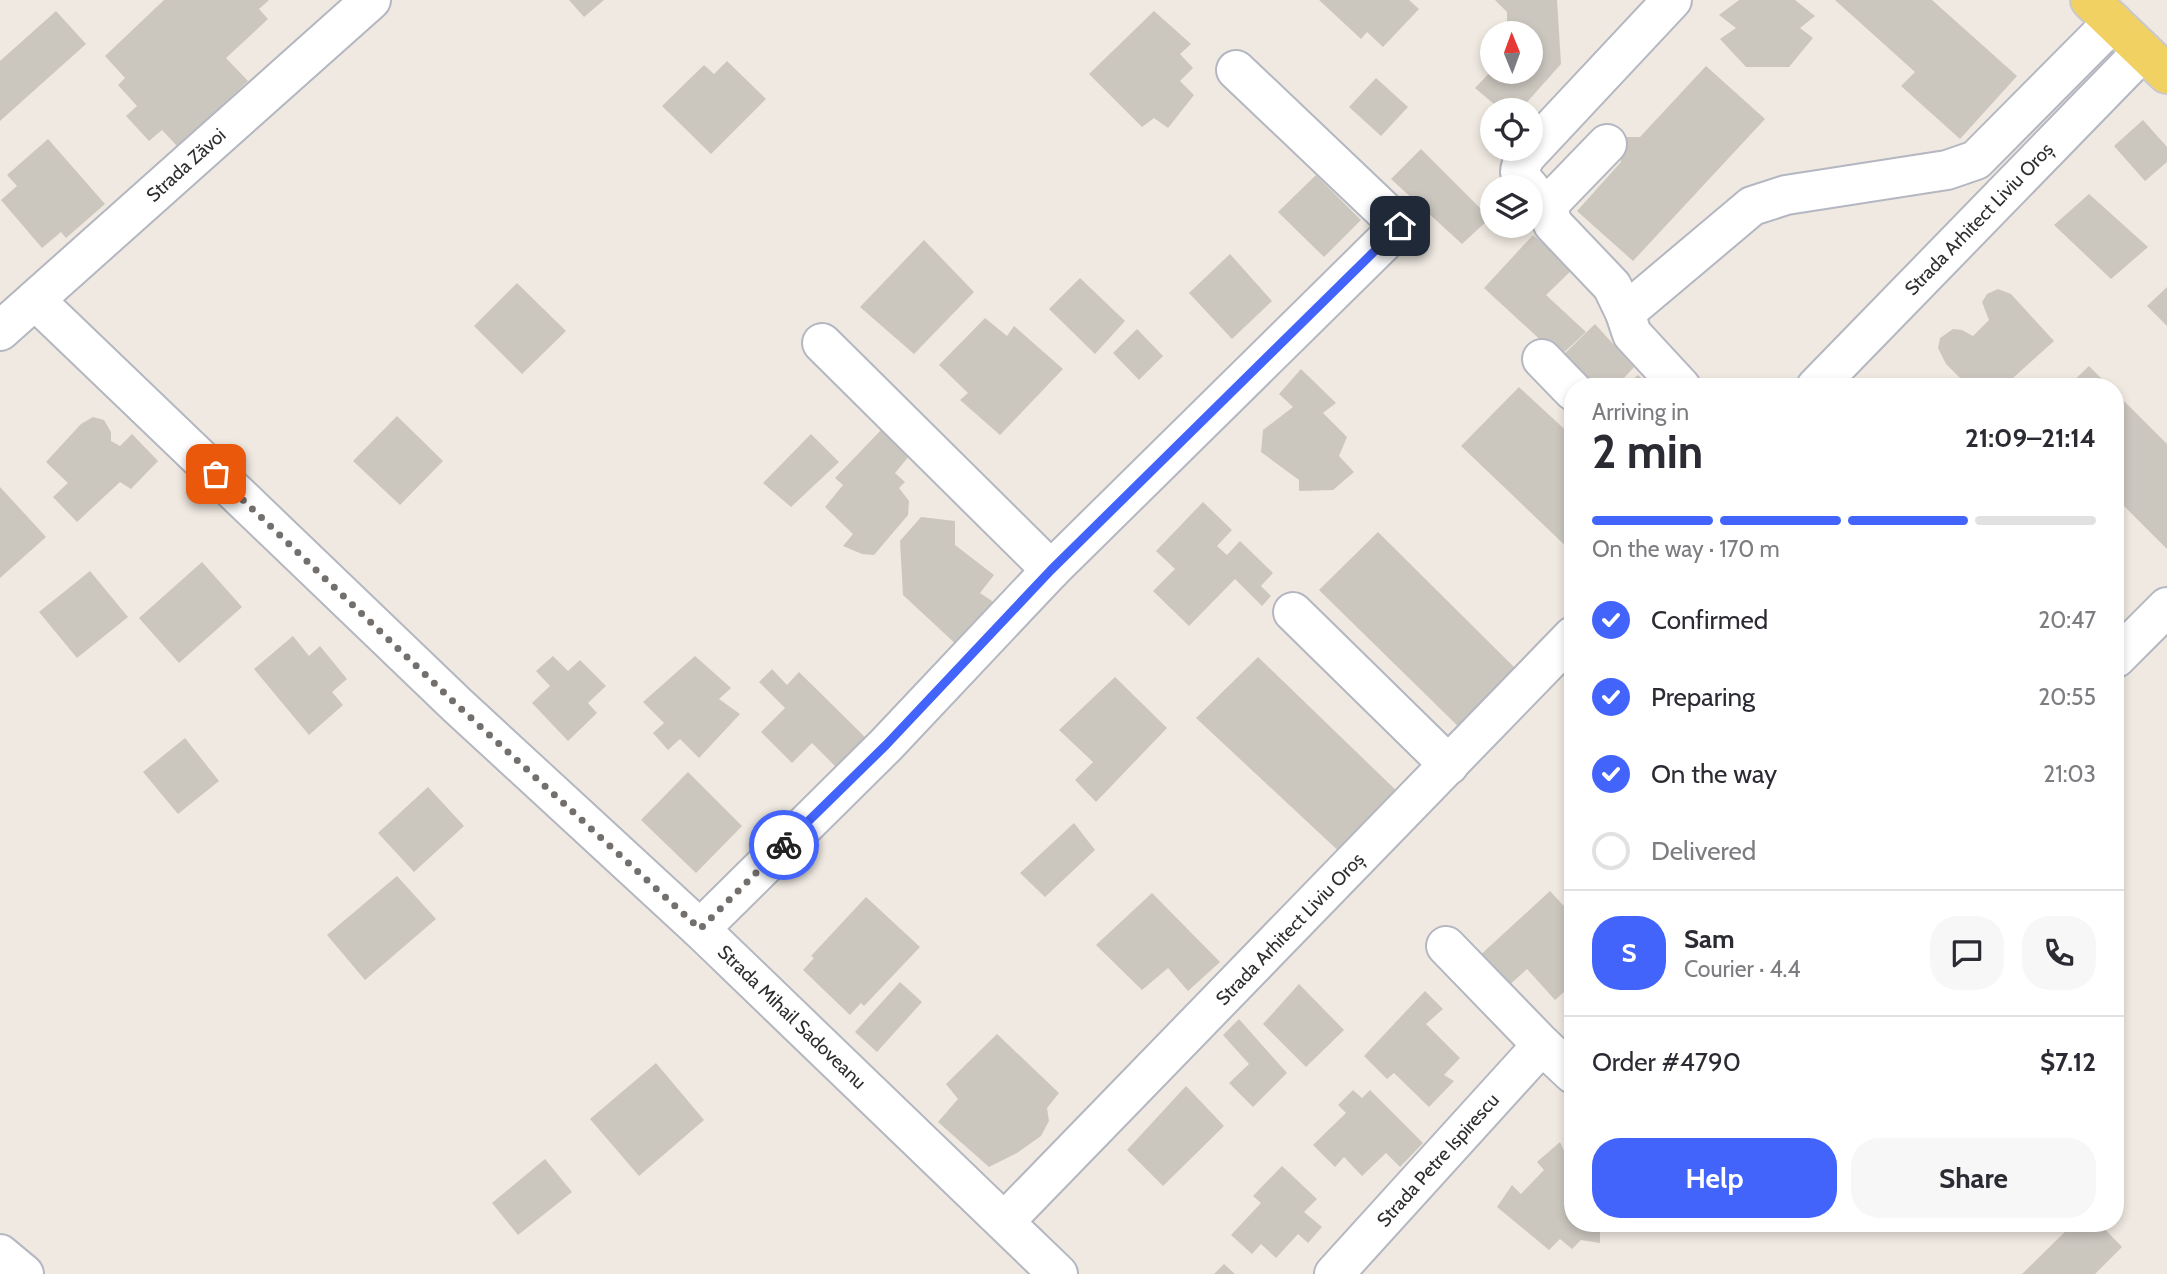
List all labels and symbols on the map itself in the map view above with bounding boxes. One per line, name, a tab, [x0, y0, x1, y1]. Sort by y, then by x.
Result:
north arrow	[1480, 21, 1544, 84]
street label: Strada Zăvoi	[142, 123, 230, 207]
street label: Strada Arhitect Liviu Oroș	[1900, 138, 2059, 301]
pin	[1370, 196, 1430, 256]
pin	[186, 444, 246, 504]
courier	[749, 810, 819, 880]
street label: Strada Arhitect Liviu Oroș	[1211, 848, 1370, 1011]
street label: Strada Mihail Sadoveanu	[713, 940, 871, 1094]
street label: Strada Petre Ispirescu	[1372, 1088, 1504, 1232]

